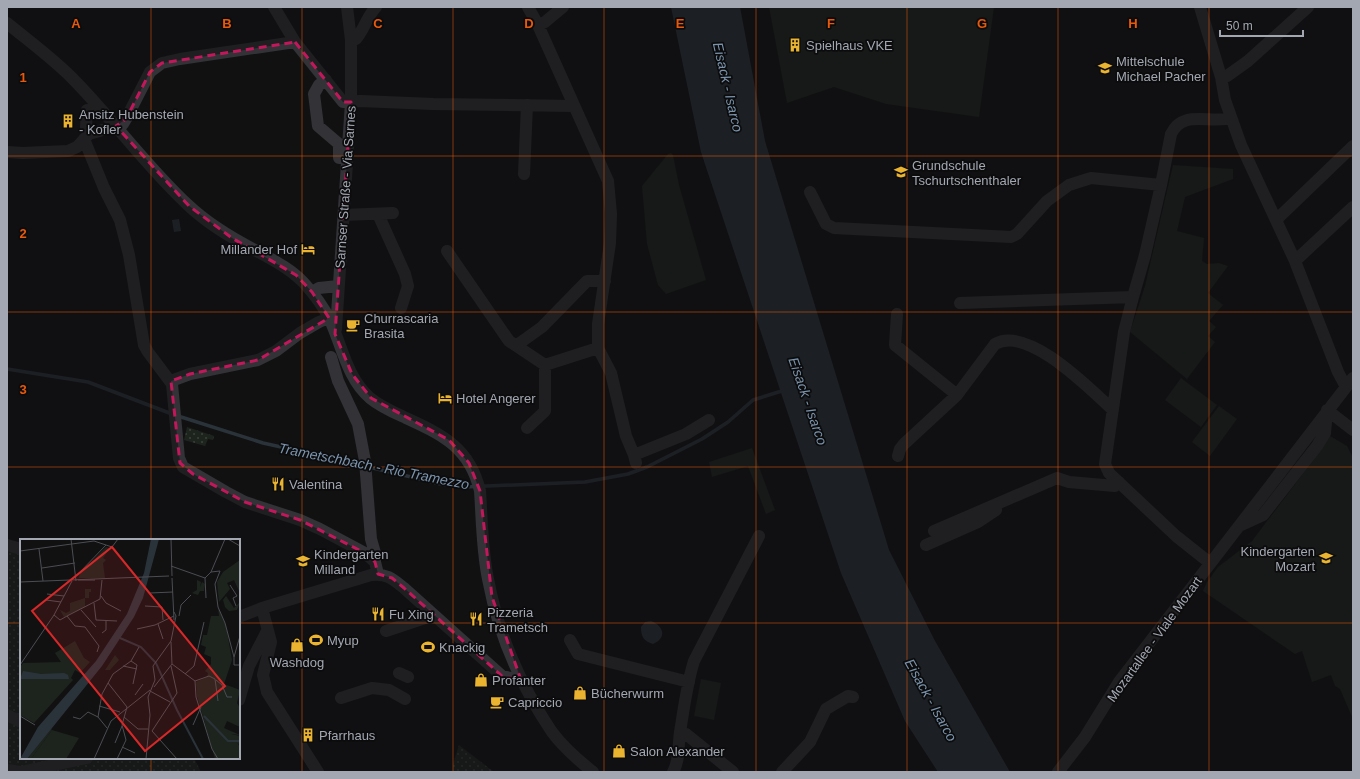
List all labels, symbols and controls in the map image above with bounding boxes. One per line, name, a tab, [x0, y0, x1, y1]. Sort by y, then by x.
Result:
scale bar	[1220, 12, 1303, 38]
text: A	[71, 16, 81, 31]
text: B	[222, 16, 232, 31]
text: C	[373, 16, 383, 31]
text: D	[524, 16, 534, 31]
text: E	[676, 16, 685, 31]
text: F	[827, 16, 835, 31]
text: G	[977, 16, 987, 31]
text: H	[1128, 16, 1138, 31]
text: 50 m	[1226, 19, 1253, 33]
building icon: Spielhaus VKE	[787, 37, 803, 53]
place label: Spielhaus VKE	[806, 38, 893, 53]
water label: Eisack - Isarco	[710, 40, 746, 134]
place label: Mittelschule Michael Pacher	[1116, 54, 1206, 84]
school or university icon: Mittelschule Michael Pacher	[1097, 60, 1113, 76]
text: 1	[19, 70, 27, 85]
street label: Sarnser Straße - Via Sarnes	[332, 105, 359, 269]
place label: Ansitz Hubenstein - Kofler	[79, 107, 184, 137]
building icon: Ansitz Hubenstein - Kofler	[60, 113, 76, 129]
place label: Grundschule Tschurtschenthaler	[912, 158, 1022, 188]
school or university icon: Grundschule Tschurtschenthaler	[893, 164, 909, 180]
text: 2	[19, 226, 27, 241]
hotel icon: Millander Hof	[300, 241, 316, 257]
place label: Millander Hof	[220, 242, 297, 257]
place label: Churrascaria Brasita	[364, 311, 439, 341]
cafe icon: Churrascaria Brasita	[345, 317, 361, 333]
water label: Eisack - Isarco	[785, 355, 831, 447]
text: 3	[19, 382, 27, 397]
hotel icon: Hotel Angerer	[437, 390, 453, 406]
place label: Hotel Angerer	[456, 391, 536, 406]
water label: Trametschbach - Rio Tramezzo	[277, 440, 471, 492]
restaurant icon: Valentina	[270, 476, 286, 492]
place label: Valentina	[289, 477, 343, 492]
inset map	[20, 539, 240, 759]
place label: Kindergarten Mozart	[1241, 544, 1315, 574]
place label: Kindergarten Milland	[314, 547, 388, 577]
school or university icon: Kindergarten Mozart	[1318, 550, 1334, 566]
school or university icon: Kindergarten Milland	[295, 553, 311, 569]
street label: Mozartallee - Viale Mozart	[1104, 574, 1205, 705]
place label: Pizzeria Trametsch	[487, 605, 548, 635]
restaurant icon: Fu Xing	[370, 606, 386, 622]
place label: Fu Xing	[389, 607, 434, 622]
restaurant icon: Pizzeria Trametsch	[468, 611, 484, 627]
sports icon: Myup	[308, 632, 324, 648]
place label: Myup	[327, 633, 359, 648]
shop icon: Washdog	[289, 637, 305, 653]
sports icon: Knackig	[420, 639, 436, 655]
place label: Knackig	[439, 640, 485, 655]
place label: Washdog	[270, 655, 324, 670]
water label: Eisack - Isarco	[902, 656, 960, 744]
shop icon: Profanter	[473, 672, 489, 688]
place label: Profanter	[492, 673, 546, 688]
shop icon: Bücherwurm	[572, 685, 588, 701]
place label: Bücherwurm	[591, 686, 664, 701]
cafe icon: Capriccio	[489, 694, 505, 710]
place label: Capriccio	[508, 695, 562, 710]
building icon: Pfarrhaus	[300, 727, 316, 743]
place label: Pfarrhaus	[319, 728, 376, 743]
shop icon: Salon Alexander	[611, 743, 627, 759]
place label: Salon Alexander	[630, 744, 725, 759]

